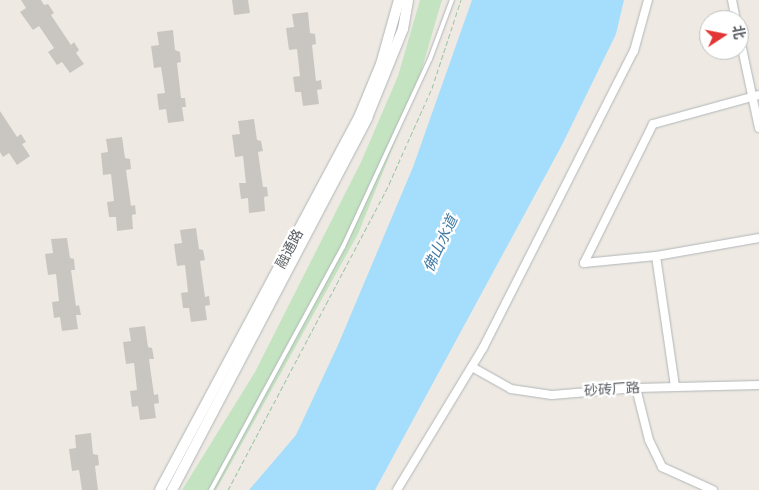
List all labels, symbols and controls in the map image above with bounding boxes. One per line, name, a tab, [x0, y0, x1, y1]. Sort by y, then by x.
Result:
north arrow	[699, 10, 749, 60]
text: 北	[728, 24, 749, 41]
water label: 佛山水道	[420, 213, 462, 275]
street label: 融通路	[273, 227, 307, 271]
street label: 砂砖厂路	[583, 380, 641, 400]

